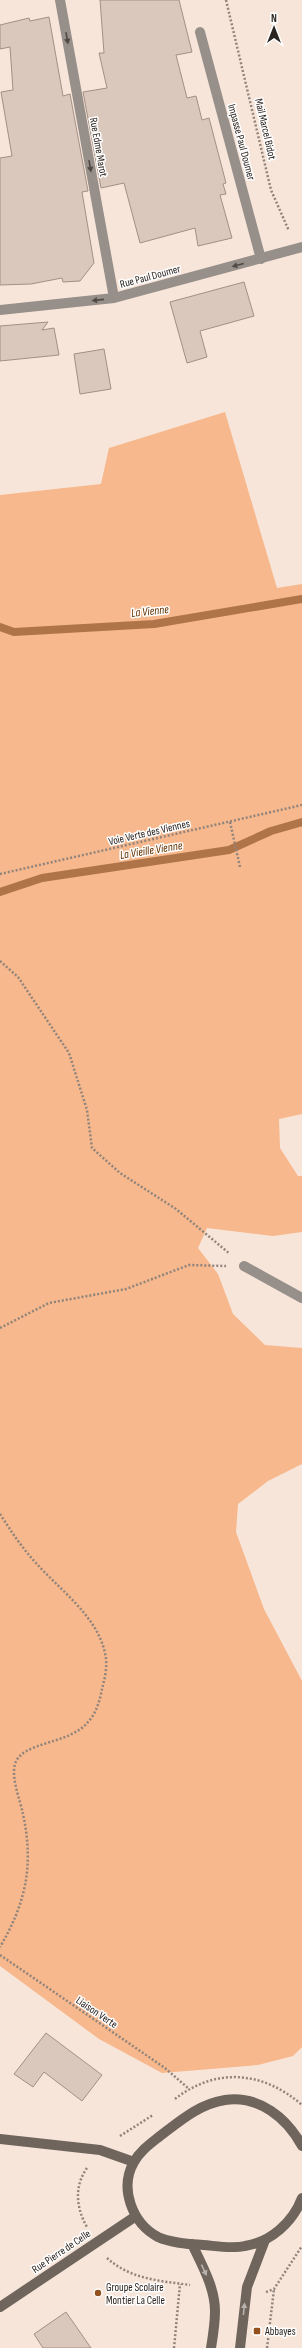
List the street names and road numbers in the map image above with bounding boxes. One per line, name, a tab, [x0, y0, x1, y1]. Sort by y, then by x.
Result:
street label: Mail Marcel Bidot	[252, 97, 279, 162]
street label: Impasse Paul Doumer	[225, 103, 258, 182]
street label: Rue Edme Marot	[87, 117, 110, 178]
street label: Rue Paul Doumer	[118, 262, 182, 291]
street label: Voie Verte des Viennes	[107, 817, 191, 848]
street label: Liaison Verte	[73, 1994, 120, 2031]
street label: Rue Pierre de Celle	[29, 2227, 93, 2276]

